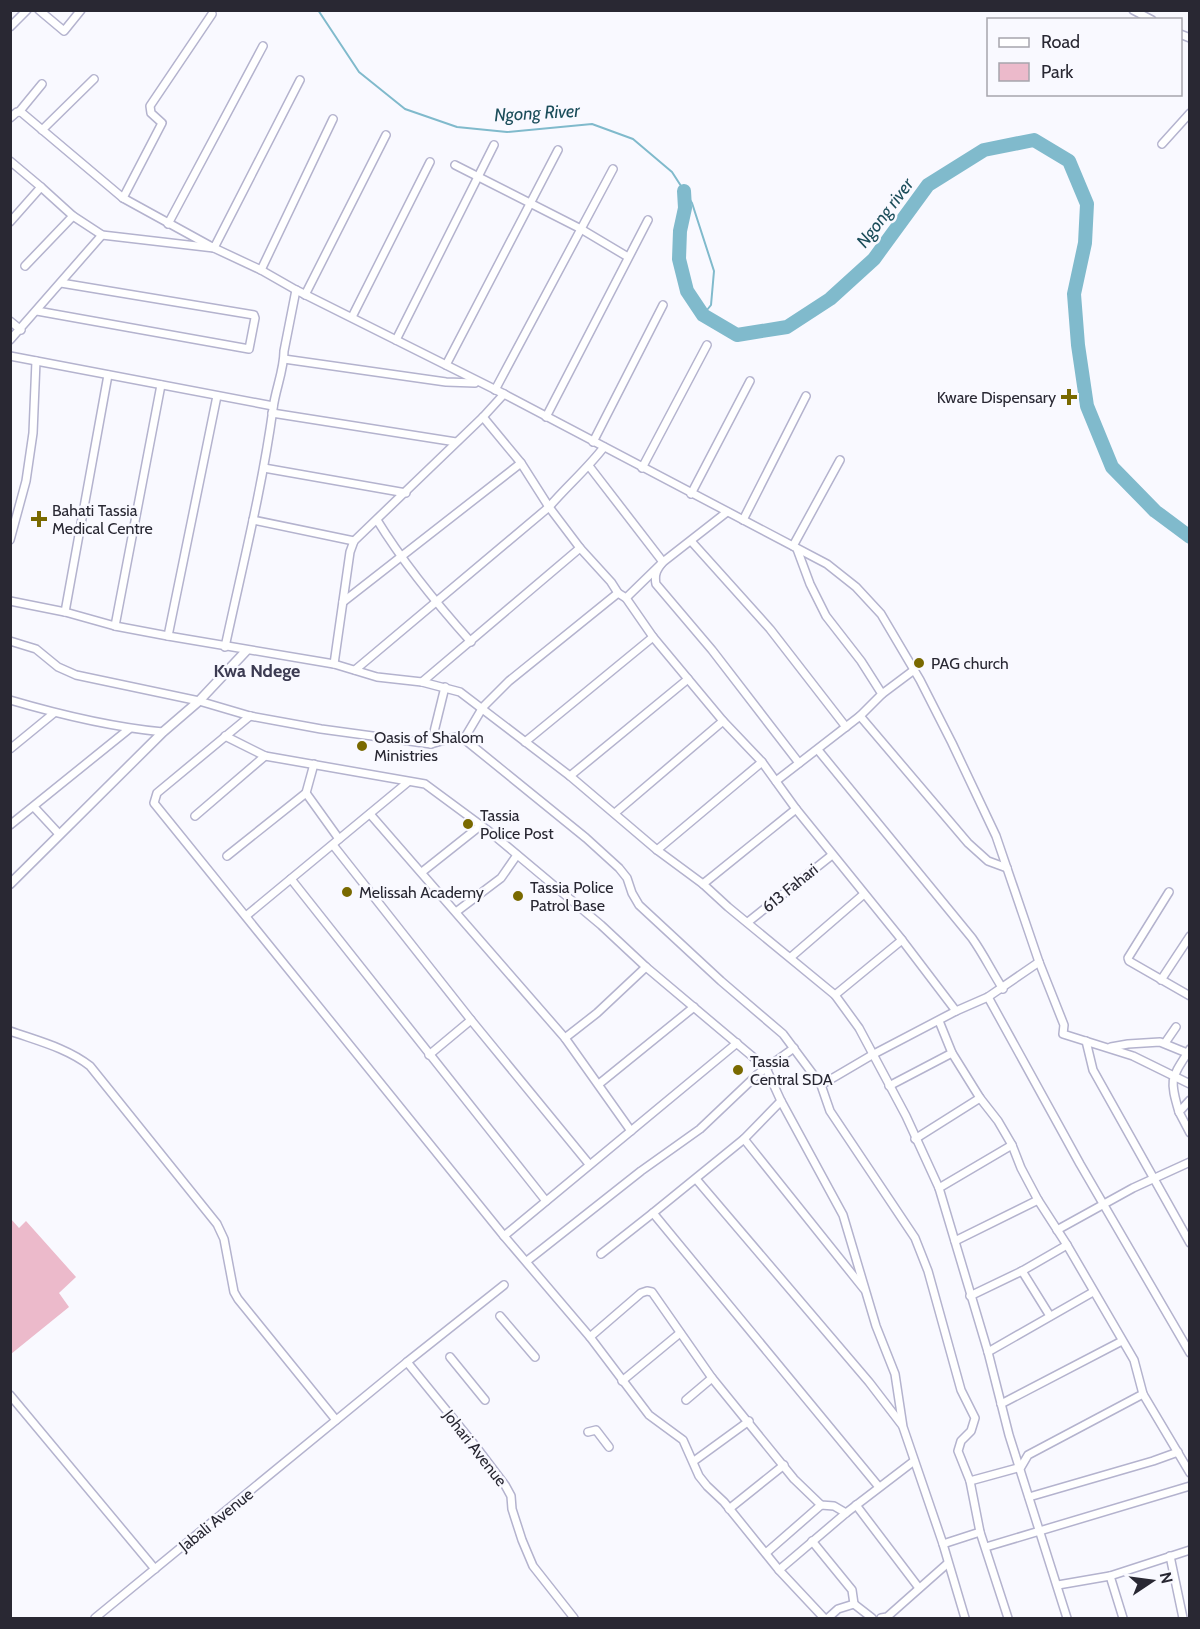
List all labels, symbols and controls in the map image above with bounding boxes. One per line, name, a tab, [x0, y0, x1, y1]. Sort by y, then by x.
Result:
legend	[987, 18, 1182, 96]
text: Road	[1041, 31, 1080, 53]
text: Park	[1041, 61, 1074, 83]
water label: Ngong River	[494, 100, 582, 126]
water label: Ngong river	[852, 173, 919, 252]
place label: Kware Dispensary	[937, 388, 1056, 407]
marker: Kware Dispensary	[1060, 388, 1078, 406]
place label: Bahati Tassia Medical Centre	[52, 501, 153, 538]
marker: Bahati Tassia Medical Centre	[30, 510, 48, 528]
place label: PAG church	[931, 654, 1009, 673]
marker: PAG church	[912, 656, 926, 670]
district label: Kwa Ndege	[214, 660, 300, 682]
place label: Oasis of Shalom Ministries	[374, 728, 484, 765]
marker: Oasis of Shalom Ministries	[355, 739, 369, 753]
place label: Tassia Police Post	[480, 806, 554, 843]
marker: Tassia Police Post	[461, 817, 475, 831]
street label: 613 Fahari	[758, 860, 822, 916]
place label: Tassia Police Patrol Base	[530, 878, 613, 915]
place label: Melissah Academy	[359, 883, 484, 902]
marker: Melissah Academy	[340, 885, 354, 899]
marker: Tassia Police Patrol Base	[511, 889, 525, 903]
place label: Tassia Central SDA	[750, 1052, 833, 1089]
marker: Tassia Central SDA	[731, 1063, 745, 1077]
street label: Johari Avenue	[439, 1405, 511, 1490]
street label: Jabali Avenue	[174, 1484, 257, 1556]
north arrow	[1122, 1551, 1182, 1611]
text: N	[1156, 1570, 1177, 1585]

